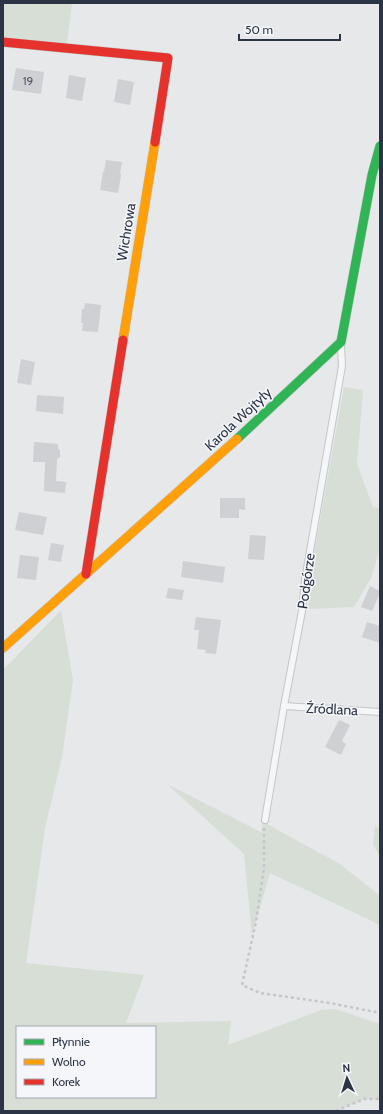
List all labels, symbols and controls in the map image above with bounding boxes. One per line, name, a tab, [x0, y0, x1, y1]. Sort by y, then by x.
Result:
scale bar	[239, 16, 340, 42]
text: 50 m	[245, 22, 273, 37]
house number: 19	[23, 73, 34, 88]
street label: Wichrowa	[113, 201, 140, 262]
street label: Karola Wojtyły	[201, 383, 275, 455]
street label: Podgórze	[293, 552, 319, 610]
street label: Źródlana	[306, 699, 359, 719]
legend	[16, 1026, 156, 1098]
text: Płynnie	[52, 1034, 90, 1049]
text: Wolno	[52, 1054, 86, 1069]
north arrow	[327, 1058, 367, 1098]
text: N	[342, 1061, 351, 1075]
text: Korek	[52, 1074, 81, 1089]

